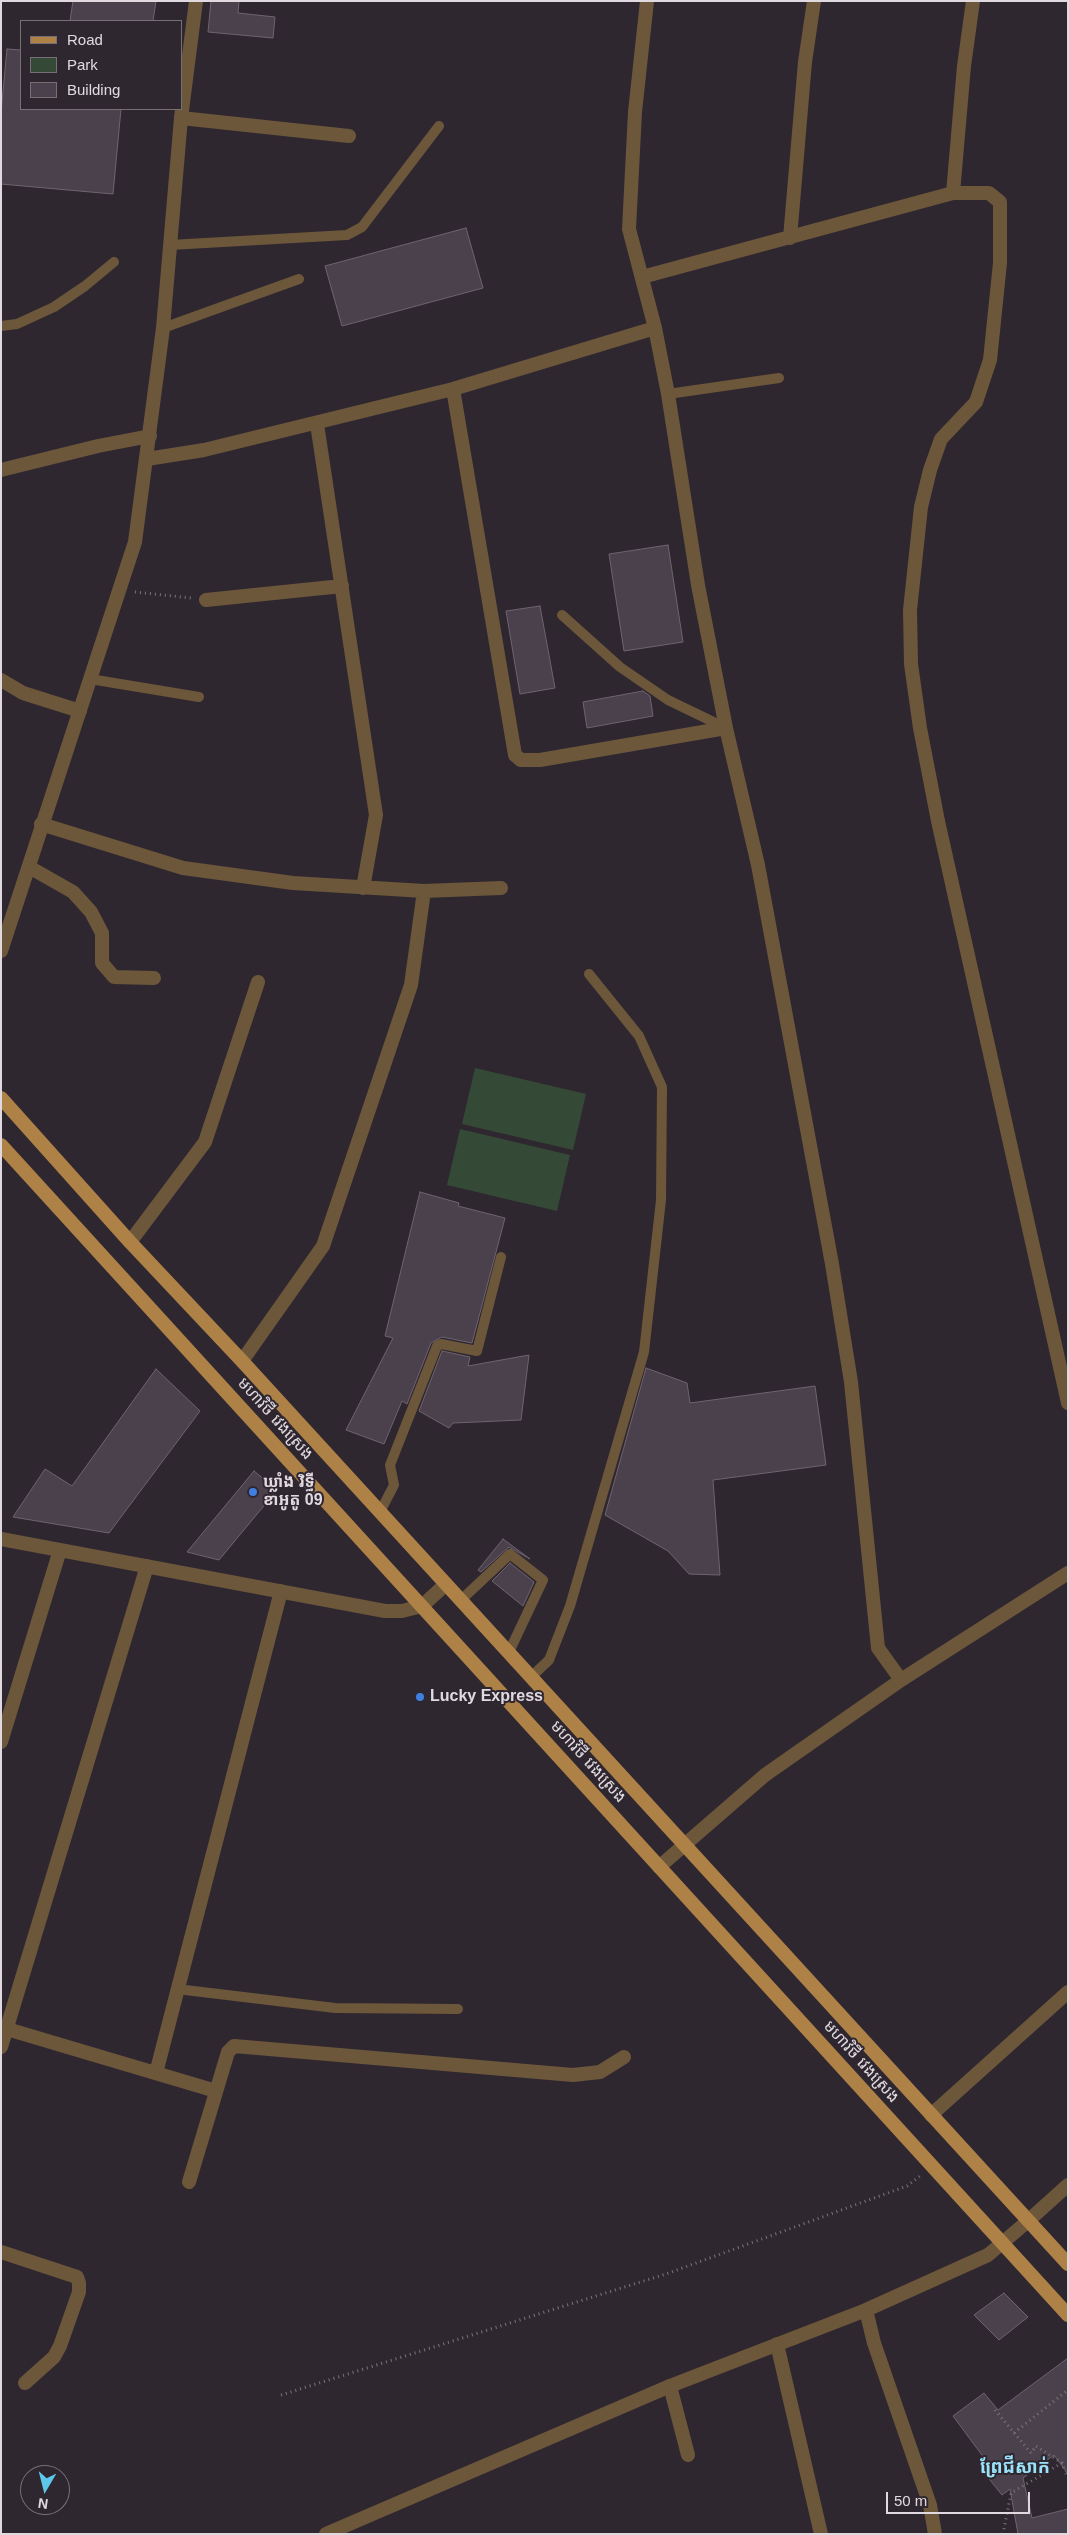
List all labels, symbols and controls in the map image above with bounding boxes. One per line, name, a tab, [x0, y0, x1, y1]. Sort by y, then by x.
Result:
legend	[20, 20, 182, 110]
text: Road	[67, 31, 103, 48]
text: Park	[67, 56, 98, 73]
text: Building	[67, 81, 120, 98]
street label: មហាវិថី វេងស្រេង	[233, 1374, 317, 1464]
place label: ឃ្លាំង រិទ្ធី ខាអូតូ 09	[263, 1473, 323, 1511]
marker: ឃ្លាំង រិទ្ធី ខាអូតូ 09	[247, 1486, 259, 1498]
place label: Lucky Express	[430, 1687, 543, 1707]
marker: Lucky Express	[414, 1691, 426, 1703]
street label: មហាវិថី វេងស្រេង	[546, 1717, 630, 1807]
street label: មហាវិថី វេងស្រេង	[819, 2017, 903, 2107]
district label: ព្រែជីសាក់	[980, 2457, 1050, 2479]
north arrow	[20, 2465, 70, 2515]
scale bar	[889, 2482, 1033, 2514]
text: 50 m	[894, 2492, 927, 2509]
text: N	[37, 2495, 49, 2512]

